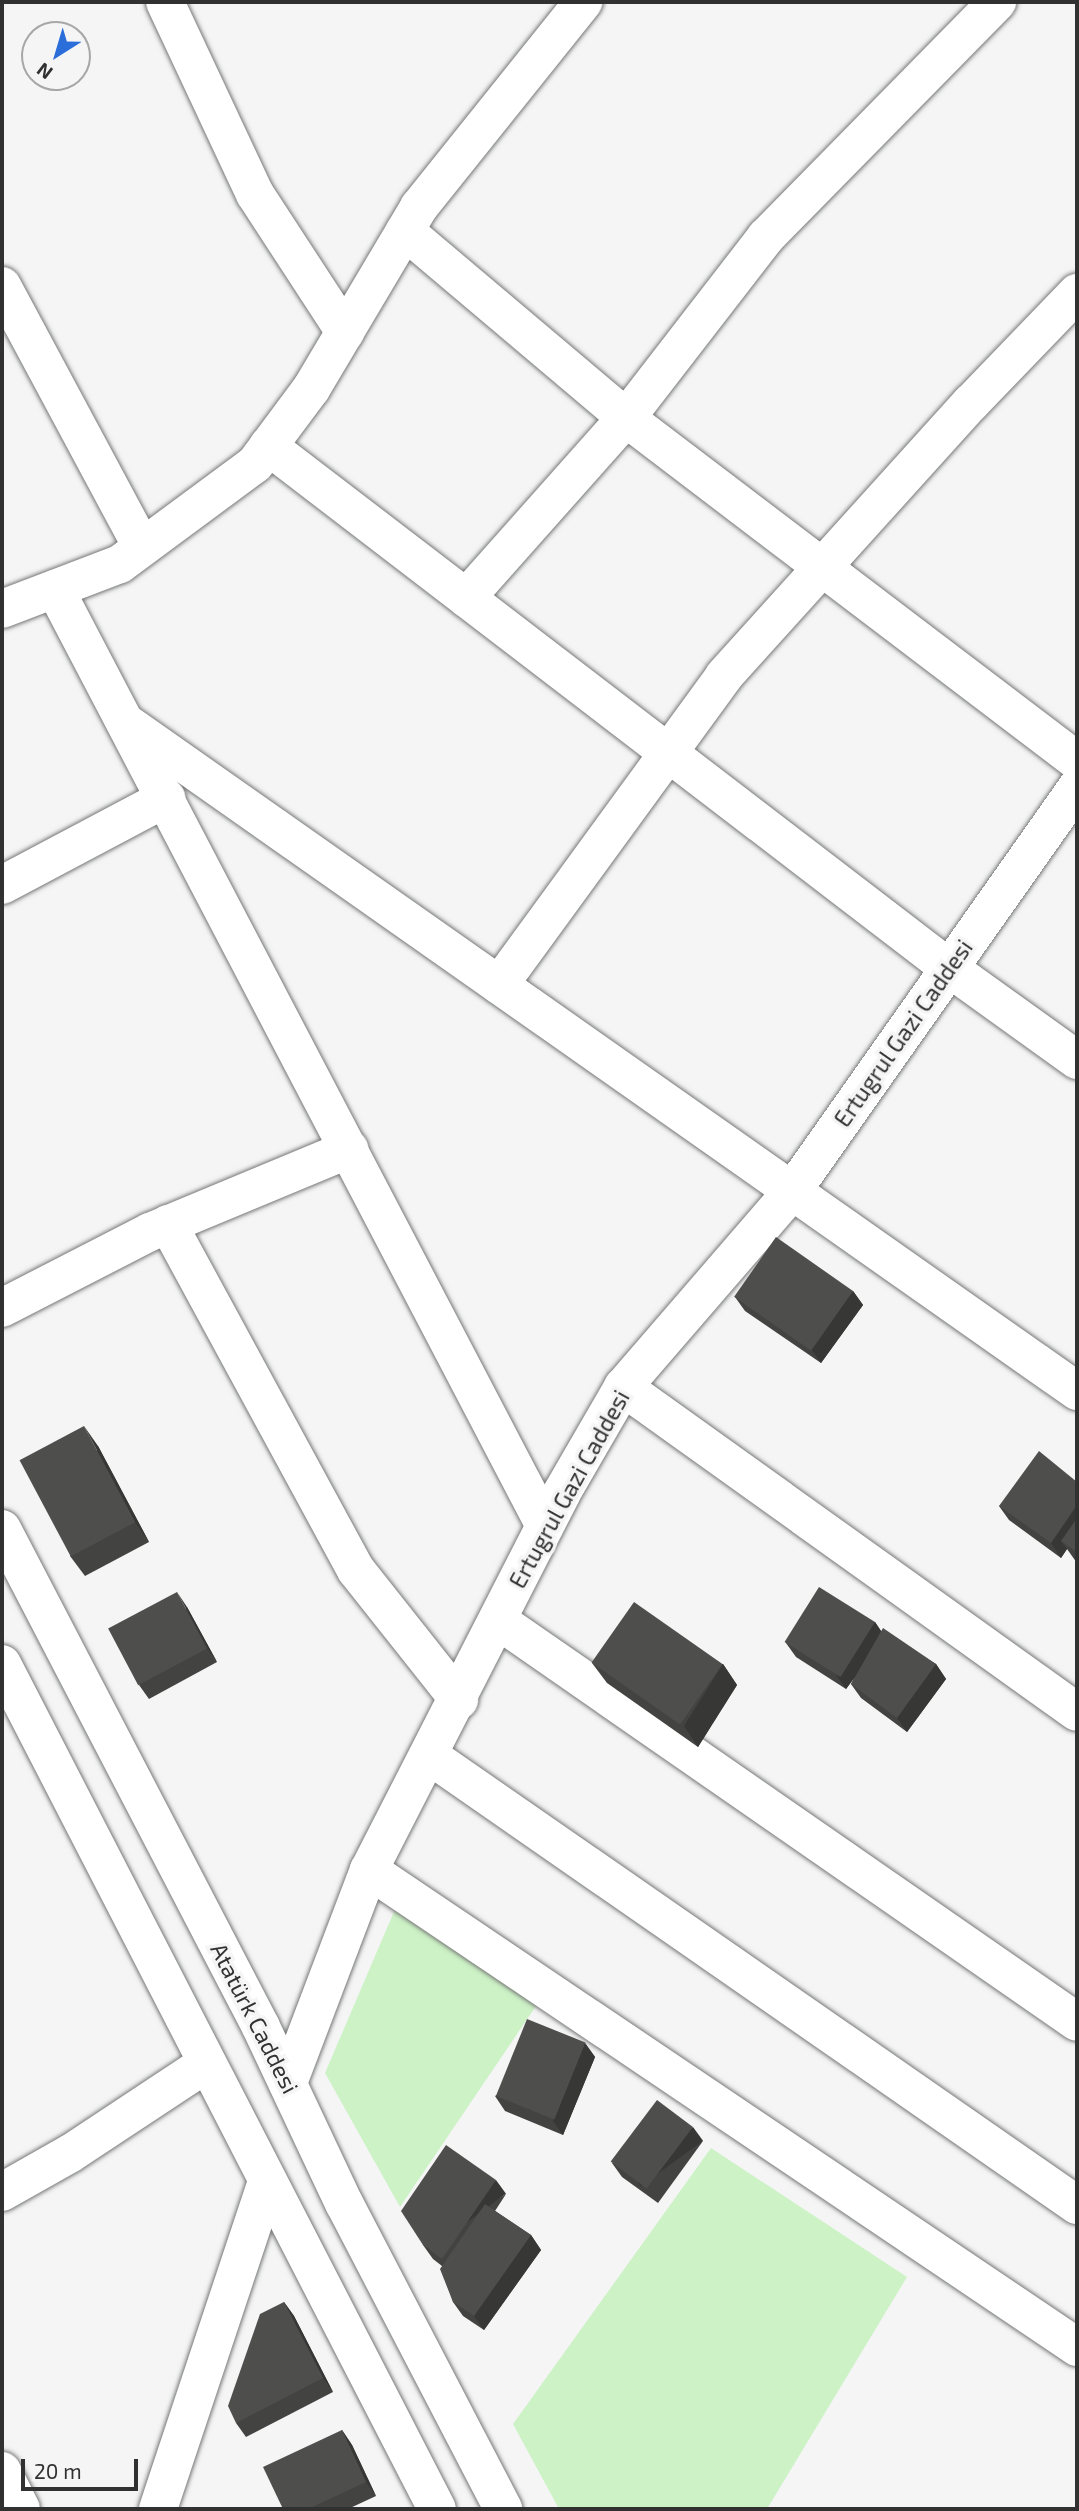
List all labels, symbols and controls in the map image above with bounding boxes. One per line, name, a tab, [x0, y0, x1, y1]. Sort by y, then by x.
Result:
north arrow	[21, 21, 91, 91]
text: N	[32, 58, 57, 85]
street label: Ertugrul Gazi Caddesi	[828, 934, 978, 1132]
street label: Ertugrul Gazi Caddesi	[503, 1385, 635, 1593]
street label: Atatürk Caddesi	[205, 1938, 305, 2098]
scale bar	[24, 2444, 142, 2488]
text: 20 m	[34, 2458, 82, 2483]

